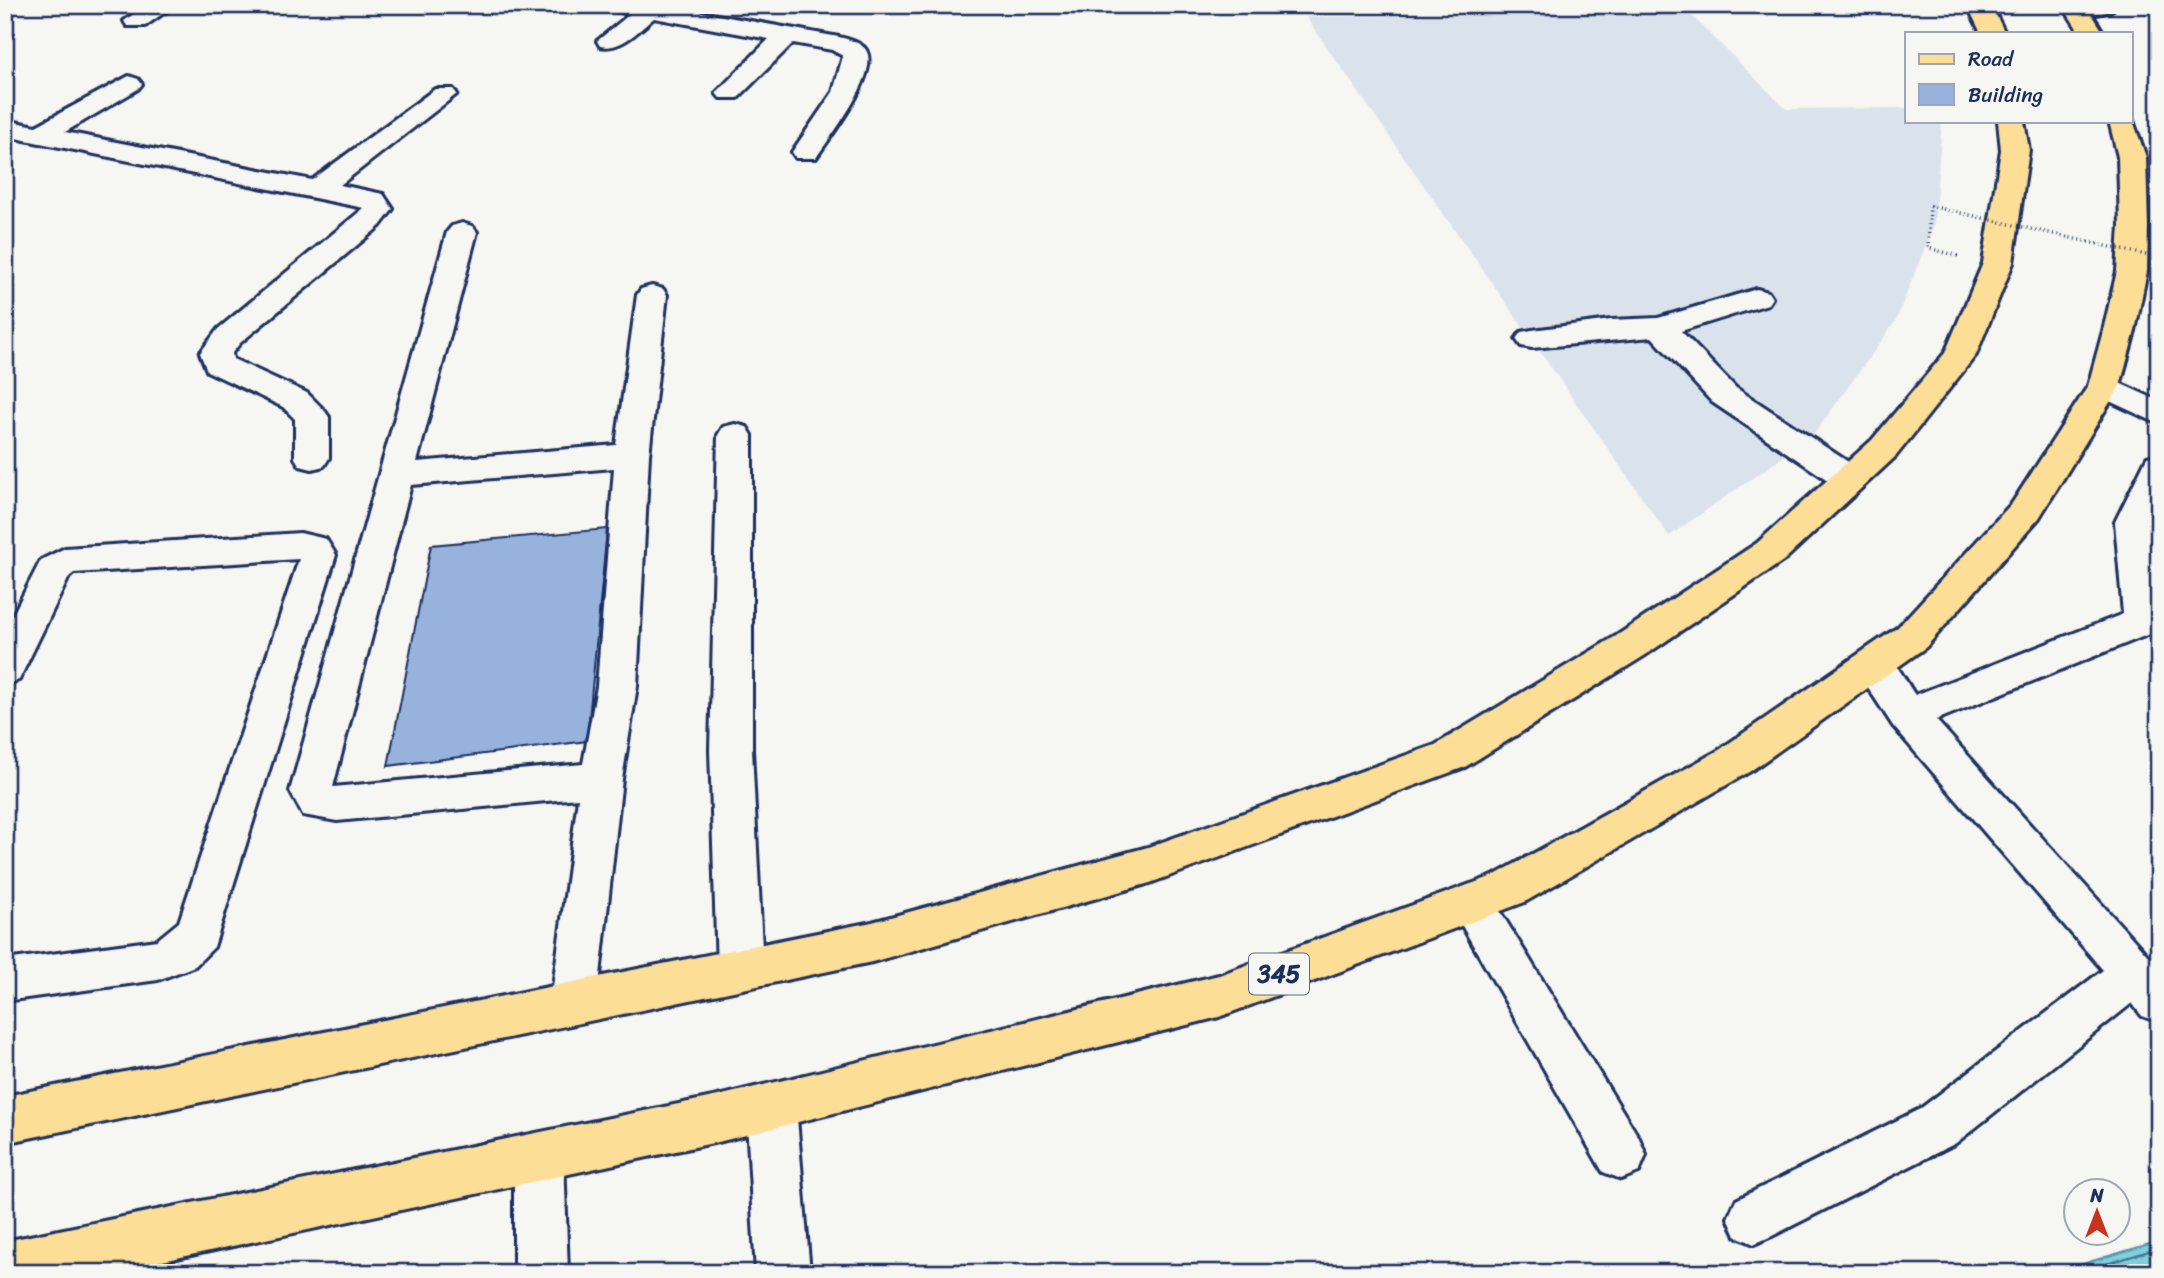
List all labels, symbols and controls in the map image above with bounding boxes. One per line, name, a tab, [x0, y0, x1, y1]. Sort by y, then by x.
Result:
legend	[1905, 32, 2132, 122]
text: Road	[1968, 40, 2015, 78]
text: Building	[1968, 76, 2044, 114]
road number: 345	[1249, 954, 1309, 994]
north arrow	[2062, 1176, 2132, 1246]
text: N	[2089, 1179, 2104, 1212]

